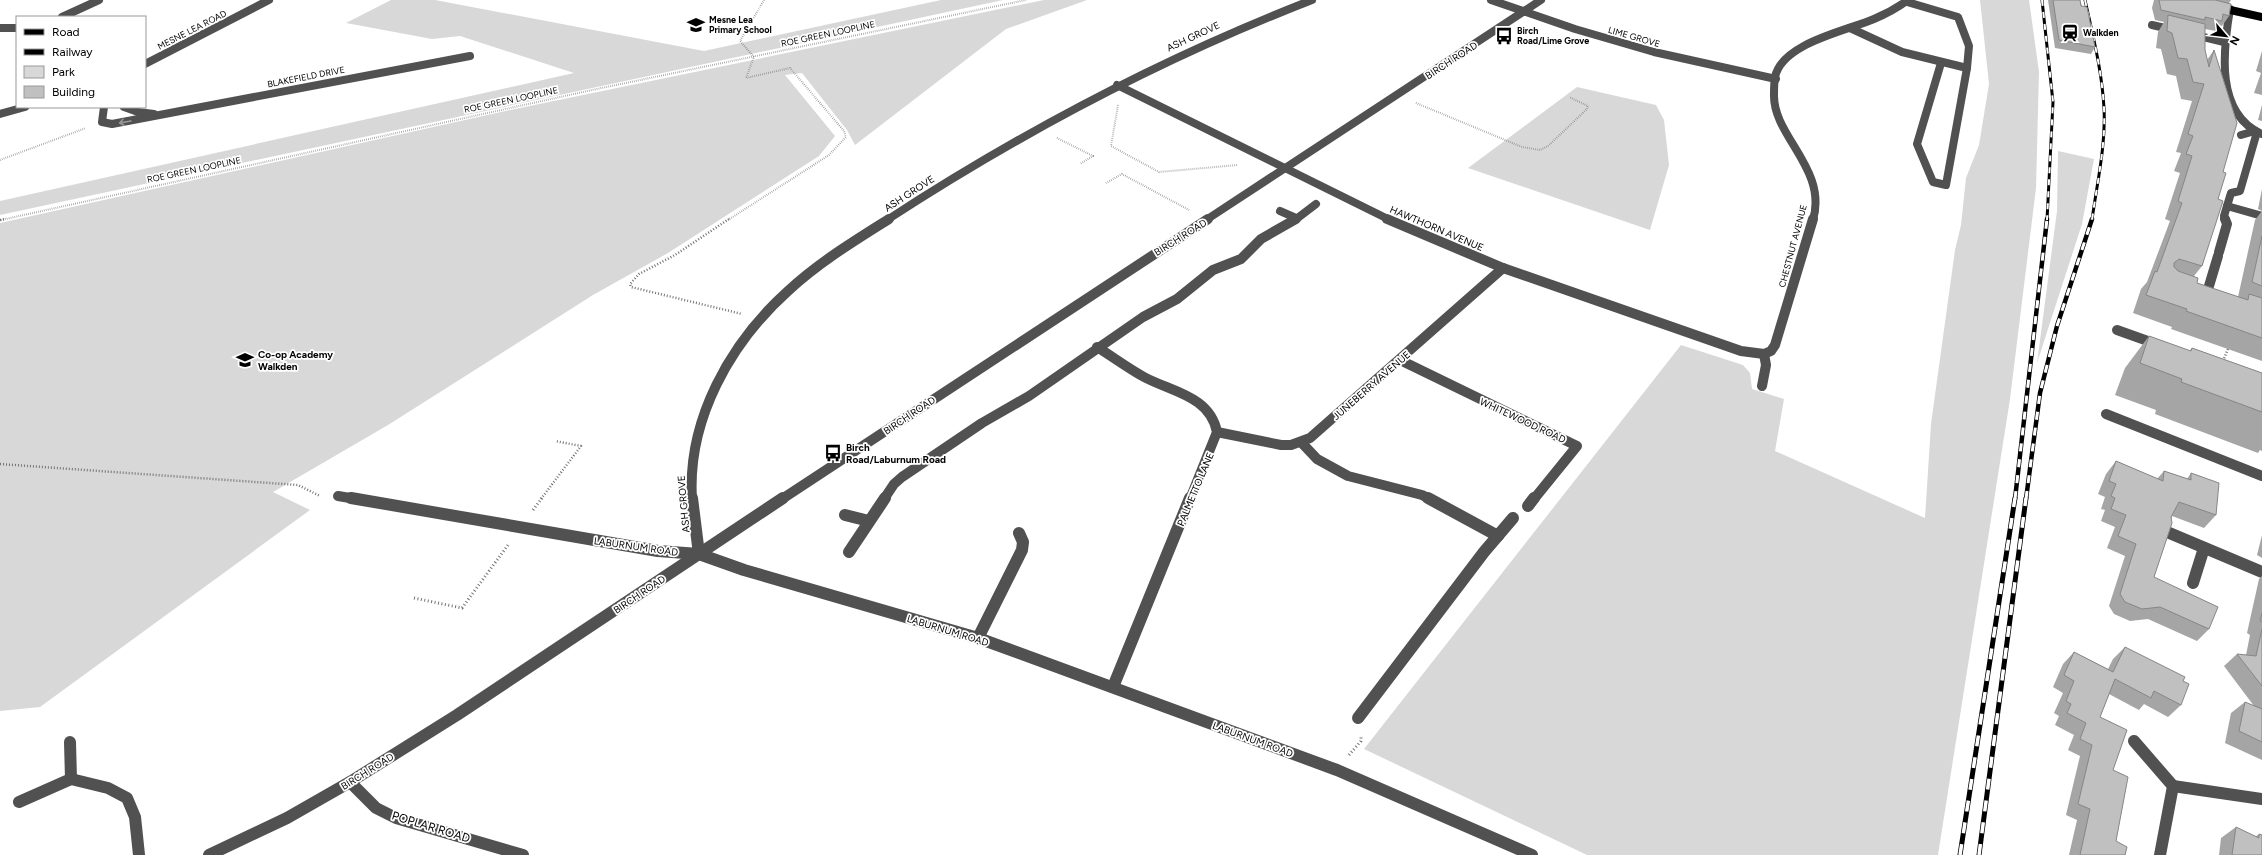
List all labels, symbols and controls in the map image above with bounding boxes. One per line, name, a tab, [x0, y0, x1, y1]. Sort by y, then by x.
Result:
street label: MESNE LEA ROAD	[155, 7, 228, 52]
place label: Mesne Lea Primary School	[709, 14, 772, 35]
school or university icon: Mesne Lea Primary School	[686, 15, 706, 35]
legend	[16, 16, 146, 108]
north arrow	[2206, 16, 2246, 56]
street label: ROE GREEN LOOPLINE	[780, 18, 876, 49]
street label: ASH GROVE	[1165, 18, 1222, 54]
station icon: Walkden	[2060, 23, 2080, 43]
street label: LIME GROVE	[1607, 24, 1661, 49]
text: Road	[52, 25, 80, 39]
place label: Birch Road/Lime Grove	[1517, 25, 1589, 46]
bus stop icon: Birch Road/Lime Grove	[1494, 26, 1514, 46]
place label: Walkden	[2083, 27, 2119, 38]
text: N	[2227, 34, 2242, 47]
street label: BIRCH ROAD	[1423, 39, 1480, 82]
text: Railway	[52, 45, 93, 59]
street label: BLAKEFIELD DRIVE	[266, 64, 346, 89]
text: Park	[52, 65, 75, 79]
street label: ROE GREEN LOOPLINE	[463, 84, 559, 115]
text: Building	[52, 85, 95, 99]
one-way arrow	[119, 118, 132, 126]
street label: ROE GREEN LOOPLINE	[146, 154, 242, 185]
street label: ASH GROVE	[882, 172, 937, 214]
street label: HAWTHORN AVENUE	[1388, 203, 1486, 254]
street label: CHESTNUT AVENUE	[1776, 203, 1809, 289]
street label: BIRCH ROAD	[1151, 216, 1209, 259]
place label: Co-op Academy Walkden	[258, 348, 333, 373]
street label: JUNEBERRY AVENUE	[1330, 348, 1413, 423]
school or university icon: Co-op Academy Walkden	[235, 350, 255, 370]
street label: BIRCH ROAD	[881, 393, 938, 438]
street label: WHITEWOOD ROAD	[1478, 395, 1568, 446]
place label: Birch Road/Laburnum Road	[846, 441, 946, 466]
bus stop icon: Birch Road/Laburnum Road	[823, 443, 843, 463]
street label: PALMETTO LANE	[1174, 450, 1217, 528]
street label: ASH GROVE	[675, 475, 692, 533]
street label: LABURNUM ROAD	[593, 534, 679, 559]
street label: BIRCH ROAD	[611, 572, 668, 617]
street label: LABURNUM ROAD	[905, 612, 990, 649]
street label: LABURNUM ROAD	[1211, 719, 1295, 760]
street label: BIRCH ROAD	[338, 750, 396, 793]
street label: POPLAR ROAD	[390, 808, 472, 846]

